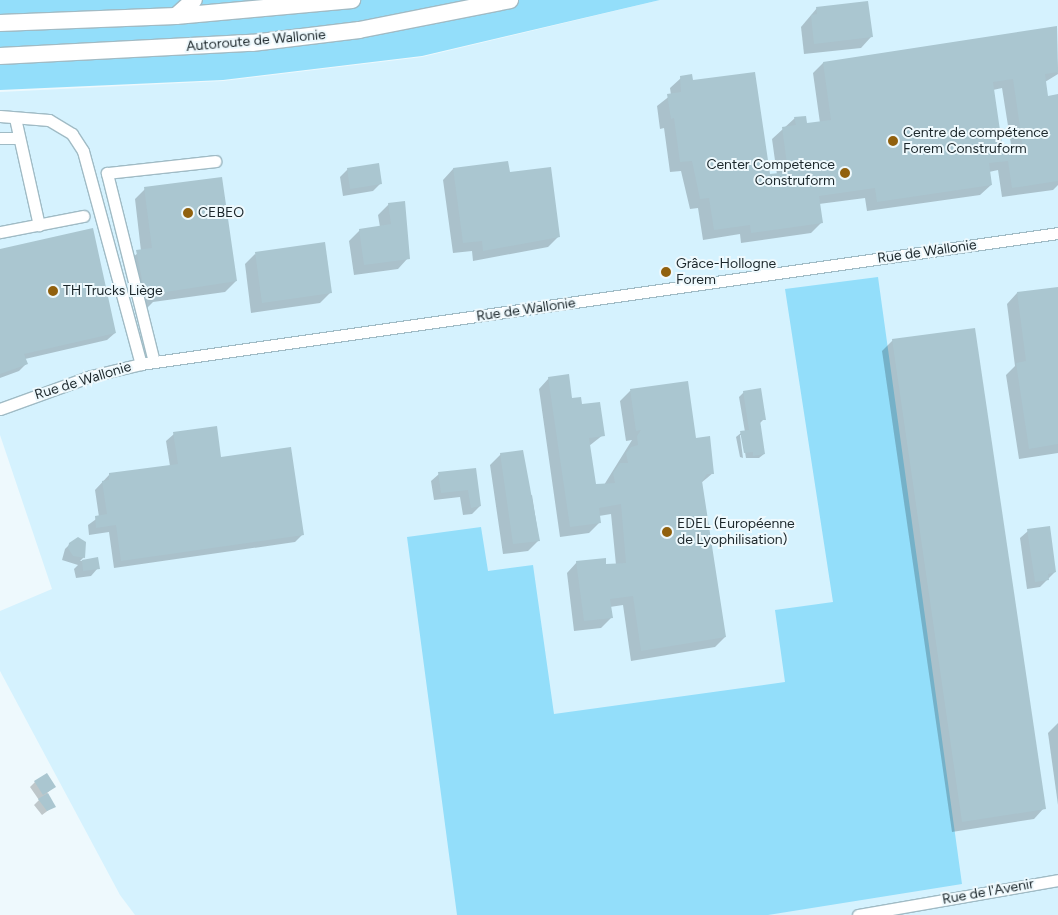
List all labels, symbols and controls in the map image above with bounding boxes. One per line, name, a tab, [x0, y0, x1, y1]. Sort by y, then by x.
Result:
street label: Autoroute de Wallonie	[186, 27, 326, 55]
place label: Centre de compétence Forem Construform	[903, 125, 1048, 158]
marker: Centre de compétence Forem Construform	[887, 135, 899, 147]
place label: Center Competence Construform	[706, 157, 835, 190]
marker: Center Competence Construform	[839, 167, 851, 179]
place label: CEBEO	[198, 205, 244, 221]
marker: CEBEO	[182, 207, 194, 219]
street label: Rue de Wallonie	[876, 237, 978, 267]
place label: Grâce-Hollogne Forem	[676, 256, 776, 288]
marker: Grâce-Hollogne Forem	[660, 266, 672, 278]
place label: TH Trucks Liège	[63, 283, 163, 299]
marker: TH Trucks Liège	[47, 285, 59, 297]
street label: Rue de Wallonie	[475, 295, 577, 325]
street label: Rue de Wallonie	[33, 358, 133, 404]
place label: EDEL (Européenne de Lyophilisation)	[677, 516, 795, 548]
marker: EDEL (Européenne de Lyophilisation)	[661, 526, 673, 538]
street label: Rue de l'Avenir	[941, 876, 1035, 908]

